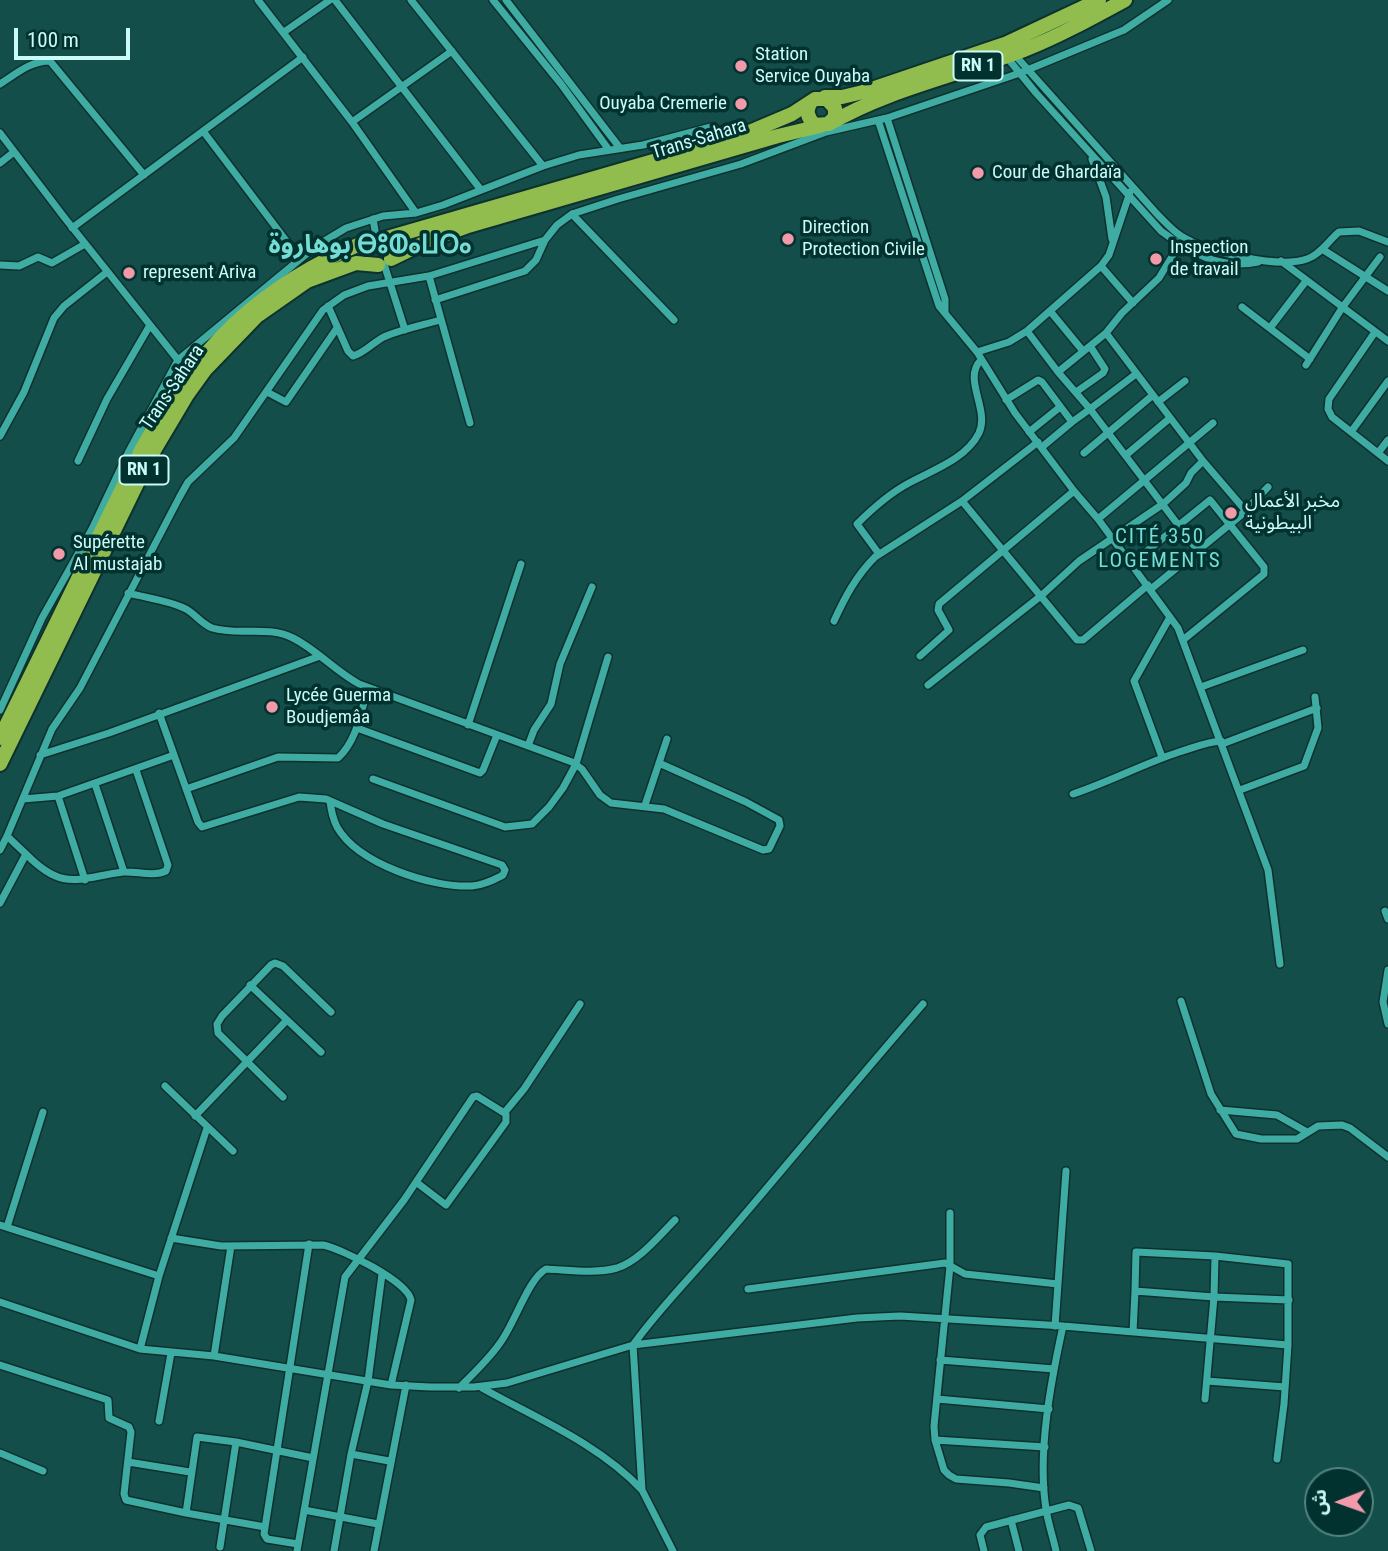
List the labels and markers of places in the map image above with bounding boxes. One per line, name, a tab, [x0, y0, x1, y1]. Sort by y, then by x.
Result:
place label: Station Service Ouyaba	[755, 44, 870, 88]
marker: Station Service Ouyaba	[733, 58, 749, 74]
place label: Ouyaba Cremerie	[599, 93, 727, 115]
marker: Ouyaba Cremerie	[733, 96, 749, 112]
place label: Cour de Ghardaïa	[992, 162, 1122, 184]
marker: Cour de Ghardaïa	[970, 165, 986, 181]
place label: Direction Protection Civile	[802, 217, 925, 261]
marker: Direction Protection Civile	[780, 231, 796, 247]
place label: Inspection de travail	[1170, 237, 1248, 281]
marker: Inspection de travail	[1148, 251, 1164, 267]
place label: represent Ariva	[143, 262, 256, 284]
marker: represent Ariva	[121, 265, 137, 281]
place label: مخبر الأعمال البيطونية	[1245, 491, 1340, 535]
marker: مخبر الأعمال البيطونية	[1223, 505, 1239, 521]
place label: Supérette Al mustajab	[73, 532, 162, 576]
marker: Supérette Al mustajab	[51, 546, 67, 562]
place label: Lycée Guerma Boudjemâa	[286, 685, 391, 729]
marker: Lycée Guerma Boudjemâa	[264, 699, 280, 715]

